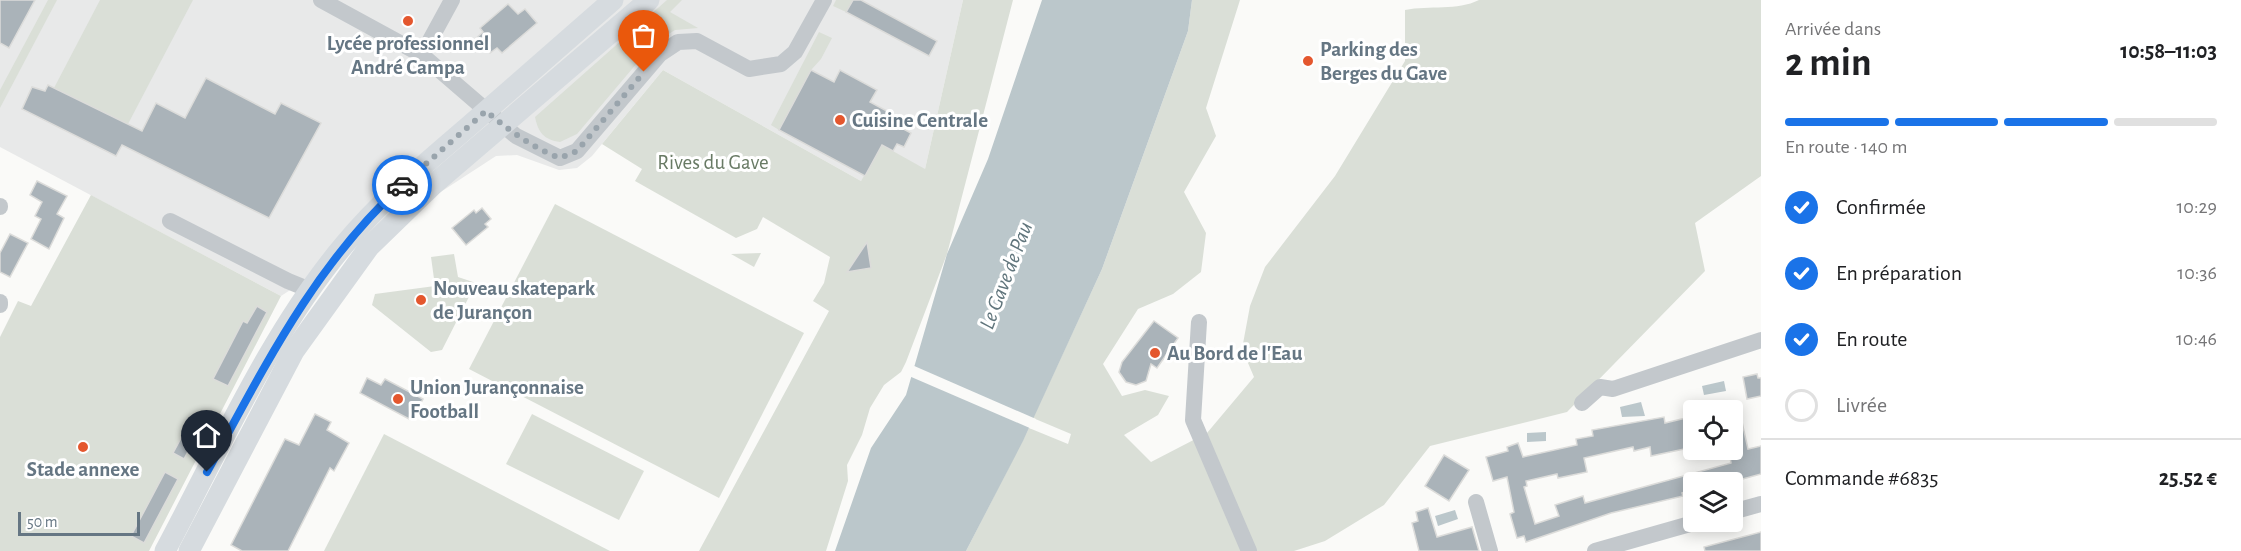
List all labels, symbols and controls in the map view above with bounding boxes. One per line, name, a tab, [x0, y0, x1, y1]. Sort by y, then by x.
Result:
pin	[618, 10, 669, 72]
marker: Lycée professionnel André Campa	[401, 14, 415, 28]
icon: bag	[627, 19, 660, 52]
text: Arrivée dans	[1785, 19, 1881, 39]
place label: Lycée professionnel André Campa	[327, 33, 489, 78]
place label: Parking des Berges du Gave	[1320, 39, 1447, 84]
text: 10:58–11:03	[2120, 40, 2217, 62]
text: 2 min	[1785, 44, 1872, 83]
marker: Parking des Berges du Gave	[1301, 54, 1315, 68]
place label: Cuisine Centrale	[852, 110, 988, 131]
marker: Cuisine Centrale	[833, 113, 847, 127]
text: En route · 140 m	[1785, 137, 1907, 157]
park label: Rives du Gave	[657, 152, 769, 173]
courier	[372, 155, 432, 215]
icon: car	[386, 169, 419, 202]
icon: check	[1785, 191, 1818, 224]
text: Confirmée	[1836, 196, 1926, 218]
text: 10:29	[2176, 197, 2217, 217]
water label: Le Gave de Pau	[975, 219, 1036, 332]
icon: check	[1785, 257, 1818, 290]
text: En préparation	[1836, 262, 1962, 284]
text: 10:36	[2177, 263, 2217, 283]
place label: Nouveau skatepark de Jurançon	[433, 278, 596, 323]
marker: Nouveau skatepark de Jurançon	[414, 293, 428, 307]
icon: check	[1785, 323, 1818, 356]
text: En route	[1836, 328, 1907, 350]
text: 10:46	[2176, 329, 2217, 349]
place label: Au Bord de l'Eau	[1167, 343, 1302, 364]
marker: Au Bord de l'Eau	[1148, 346, 1162, 360]
place label: Union Jurançonnaise Football	[410, 377, 584, 422]
marker: Union Jurançonnaise Football	[391, 392, 405, 406]
text: Livrée	[1836, 394, 1887, 416]
map controls	[1683, 400, 1743, 532]
button: locate	[1683, 400, 1743, 460]
pin	[181, 410, 232, 472]
icon: home	[190, 419, 223, 452]
marker: Stade annexe	[76, 440, 90, 454]
place label: Stade annexe	[26, 459, 140, 480]
text: Commande #6835	[1785, 467, 1938, 489]
text: 25.52 €	[2159, 467, 2217, 489]
button: layers	[1683, 472, 1743, 532]
scale bar	[18, 509, 140, 536]
text: 50 m	[27, 514, 58, 530]

